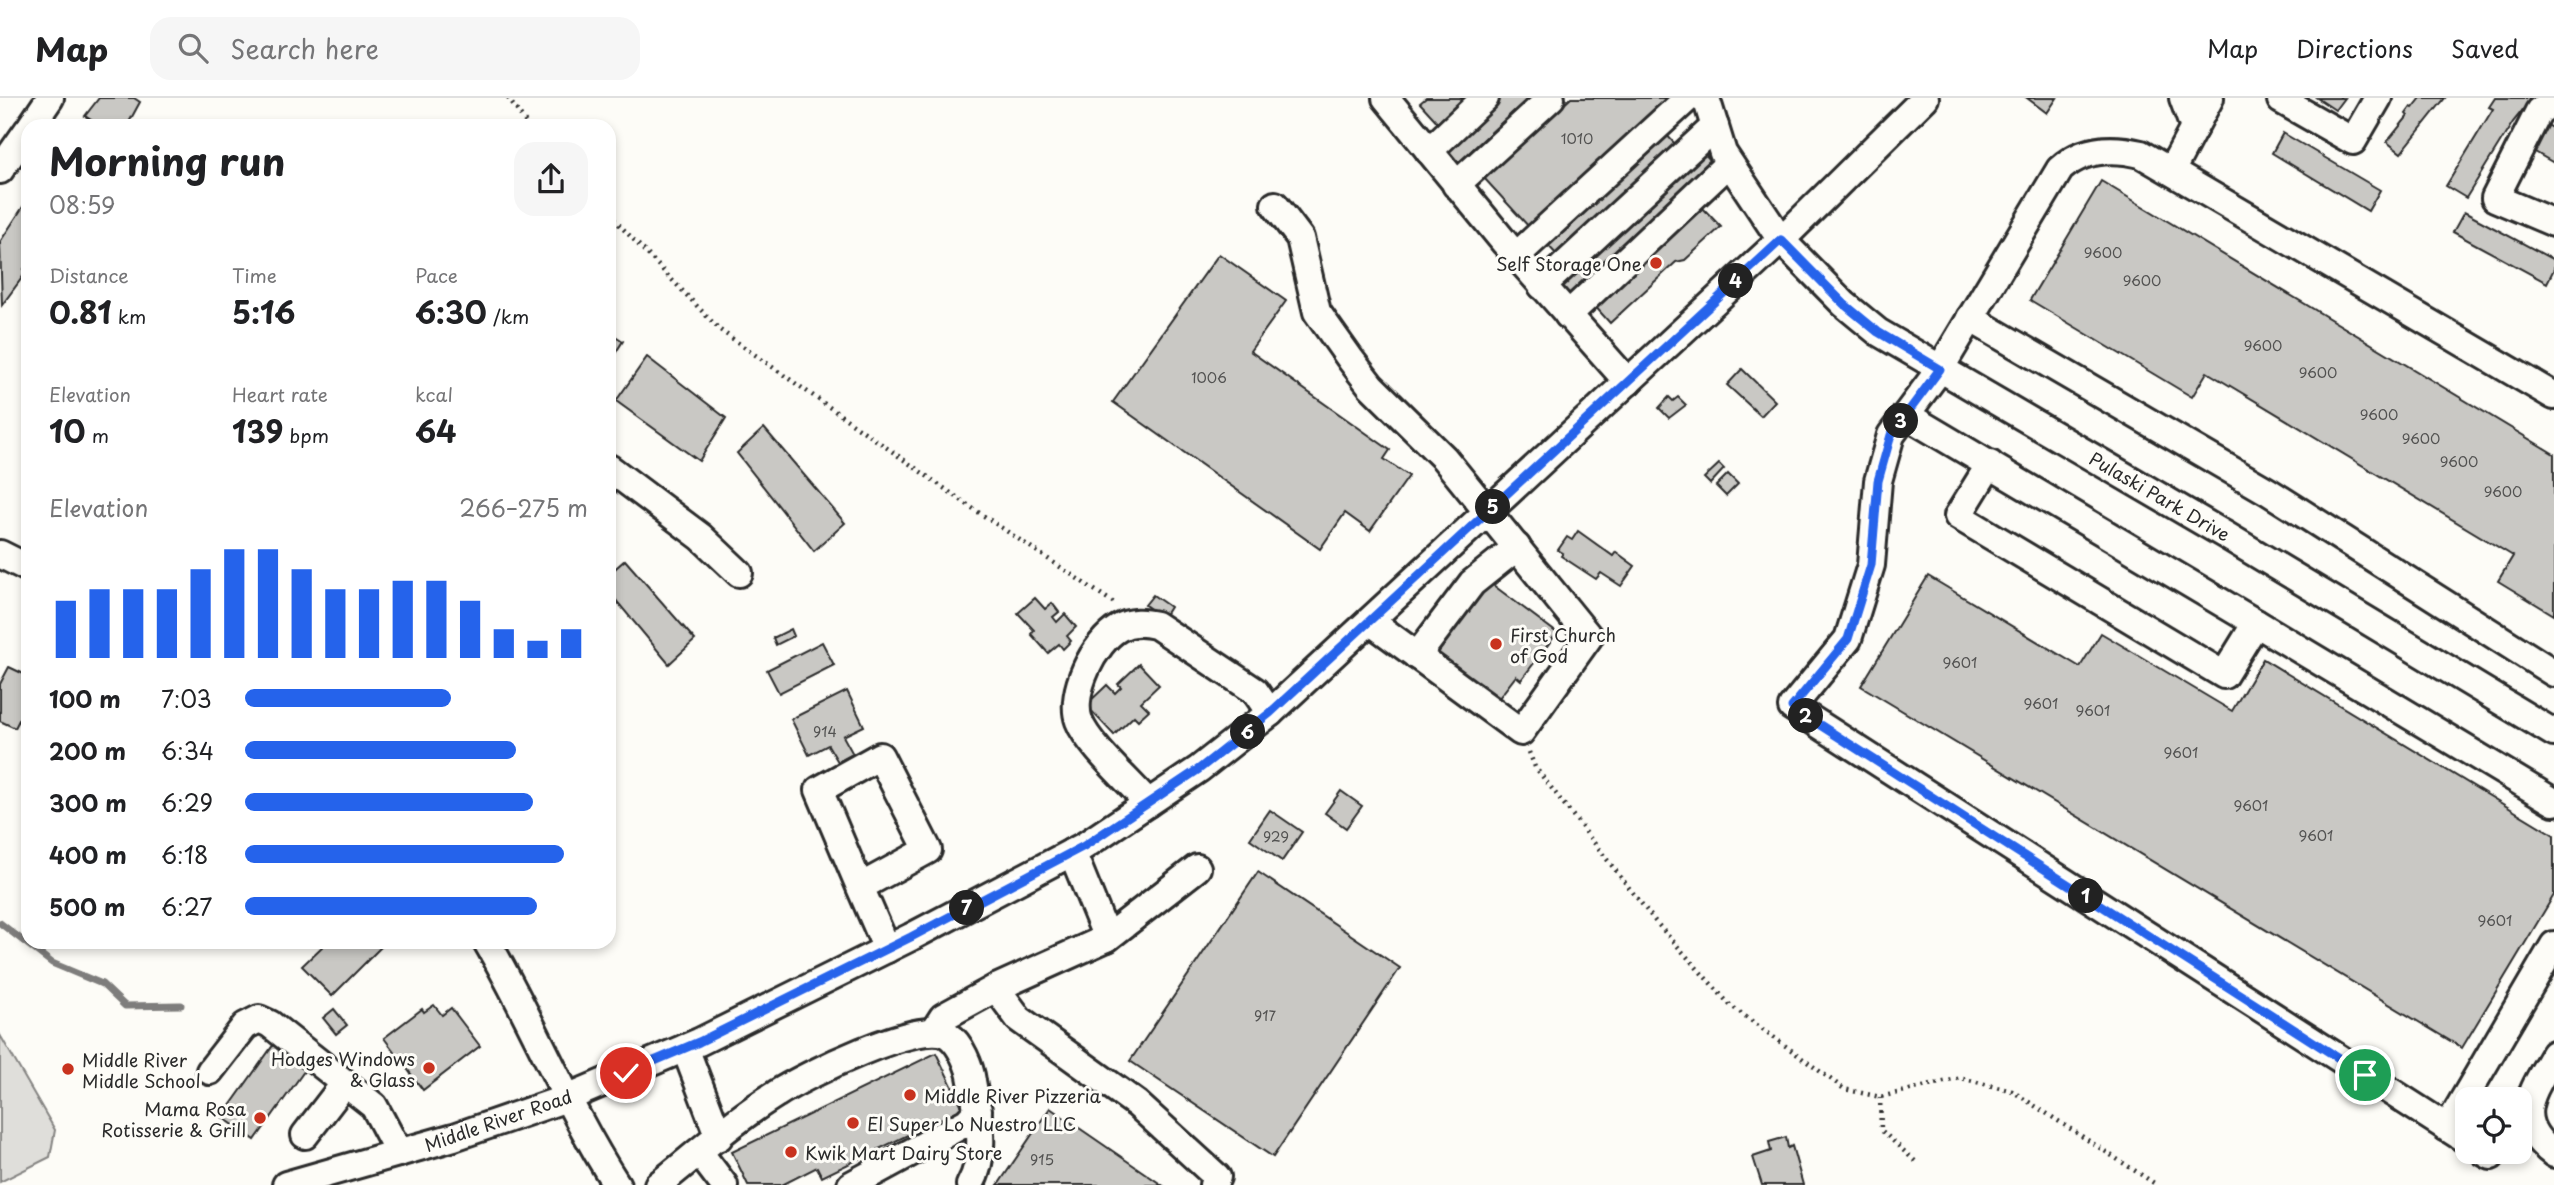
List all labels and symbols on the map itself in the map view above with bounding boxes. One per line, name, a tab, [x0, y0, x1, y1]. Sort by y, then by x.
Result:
house number: 1010	[1561, 128, 1593, 149]
house number: 9600	[2084, 242, 2122, 263]
place label: Self Storage One	[1496, 250, 1642, 277]
marker: Self Storage One	[1648, 255, 1664, 271]
pin: 4	[1718, 264, 1754, 298]
house number: 9600	[2123, 270, 2161, 291]
house number: 9600	[2244, 335, 2282, 356]
house number: 9600	[2299, 362, 2337, 383]
house number: 1006	[1191, 367, 1227, 388]
pin: 3	[1884, 404, 1918, 438]
house number: 9600	[2360, 404, 2398, 425]
house number: 9600	[2402, 428, 2440, 449]
street label: Pulaski Park Drive	[2085, 445, 2236, 547]
house number: 9600	[2440, 451, 2478, 472]
house number: 9600	[2484, 481, 2522, 502]
pin: 5	[1476, 490, 1510, 524]
place label: First Church of God	[1510, 621, 1616, 669]
marker: First Church of God	[1488, 636, 1504, 652]
house number: 9601	[1943, 652, 1977, 673]
house number: 9601	[2024, 693, 2058, 714]
pin: 2	[1788, 698, 1824, 734]
house number: 9601	[2076, 700, 2110, 721]
pin: 6	[1230, 714, 1266, 750]
house number: 914	[813, 721, 837, 742]
house number: 9601	[2164, 742, 2198, 763]
house number: 9601	[2234, 795, 2268, 816]
house number: 9601	[2299, 825, 2333, 846]
house number: 929	[1263, 826, 1289, 847]
pin: 1	[2068, 878, 2104, 914]
pin: 7	[950, 890, 984, 926]
house number: 9601	[2478, 910, 2512, 931]
house number: 917	[1254, 1005, 1276, 1026]
pin	[596, 1043, 656, 1103]
place label: Hodges Windows & Glass	[271, 1045, 415, 1093]
pin	[2335, 1045, 2395, 1105]
place label: Middle River Middle School	[82, 1046, 201, 1094]
marker: Hodges Windows & Glass	[421, 1060, 437, 1076]
marker: Middle River Middle School	[60, 1061, 76, 1077]
street label: Middle River Road	[421, 1082, 575, 1158]
place label: Middle River Pizzeria	[924, 1082, 1102, 1109]
marker: Middle River Pizzeria	[902, 1087, 918, 1103]
place label: Mama Rosa Rotisserie & Grill	[101, 1095, 247, 1143]
marker: Mama Rosa Rotisserie & Grill	[252, 1110, 268, 1126]
place label: El Super Lo Nuestro LLC	[867, 1110, 1076, 1137]
marker: El Super Lo Nuestro LLC	[845, 1115, 861, 1131]
place label: Kwik Mart Dairy Store	[805, 1139, 1002, 1166]
marker: Kwik Mart Dairy Store	[783, 1144, 799, 1160]
house number: 915	[1030, 1149, 1054, 1170]

